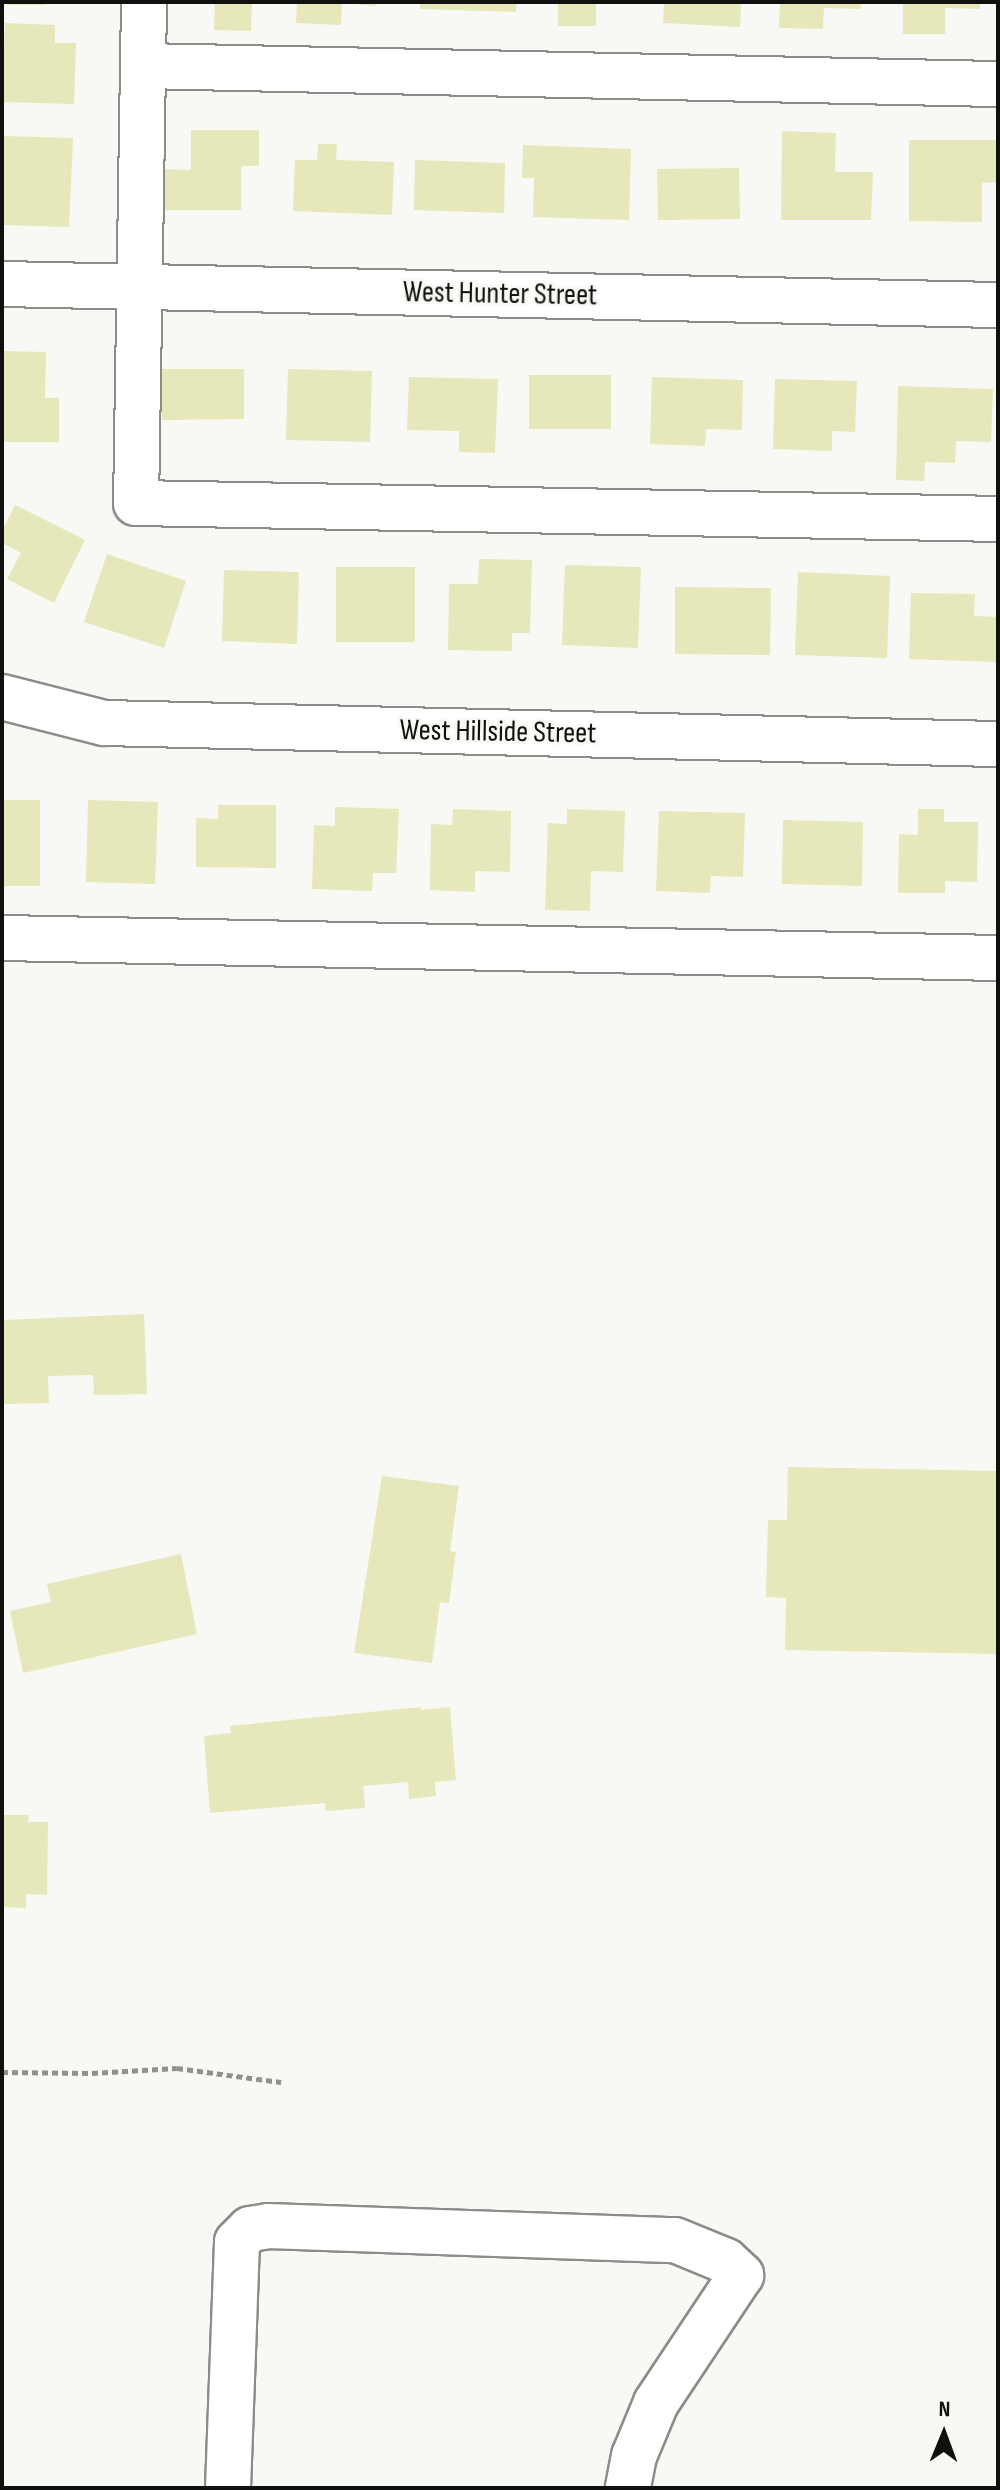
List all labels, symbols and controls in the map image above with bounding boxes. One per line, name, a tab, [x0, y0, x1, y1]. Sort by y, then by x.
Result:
street label: West Hunter Street	[403, 274, 597, 314]
street label: West Hillside Street	[399, 712, 597, 752]
north arrow	[904, 2394, 984, 2474]
text: N	[938, 2396, 951, 2423]

